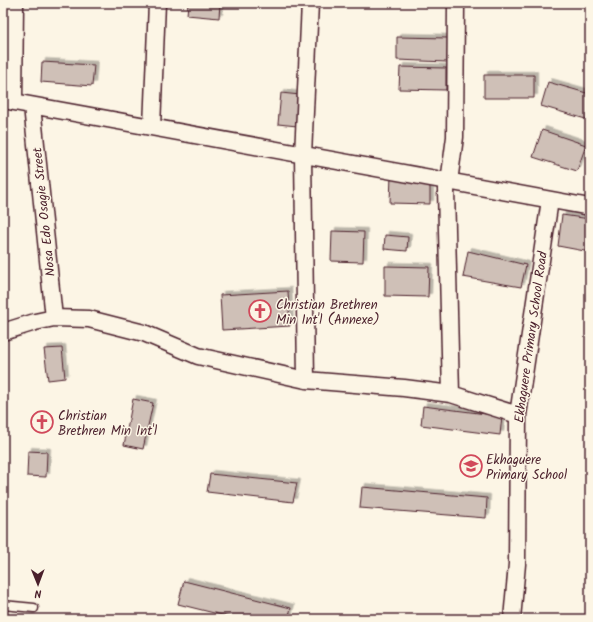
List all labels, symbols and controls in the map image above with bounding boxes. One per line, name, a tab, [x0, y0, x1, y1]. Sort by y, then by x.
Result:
street label: Nosa Edo Osagie Street	[27, 145, 62, 277]
street label: Ekhaguere Primary School Road	[509, 250, 554, 424]
place label: Christian Brethren Min Int'l (Annexe)	[276, 295, 380, 331]
church icon: Christian Brethren Min Int'l (Annexe)	[247, 298, 273, 324]
place label: Christian Brethren Min Int'l	[58, 406, 157, 442]
church icon: Christian Brethren Min Int'l	[29, 409, 55, 435]
place label: Ekhaguere Primary School	[486, 450, 567, 486]
school or university icon: Ekhaguere Primary School	[458, 453, 484, 479]
north arrow	[18, 564, 58, 604]
text: N	[34, 584, 42, 602]

